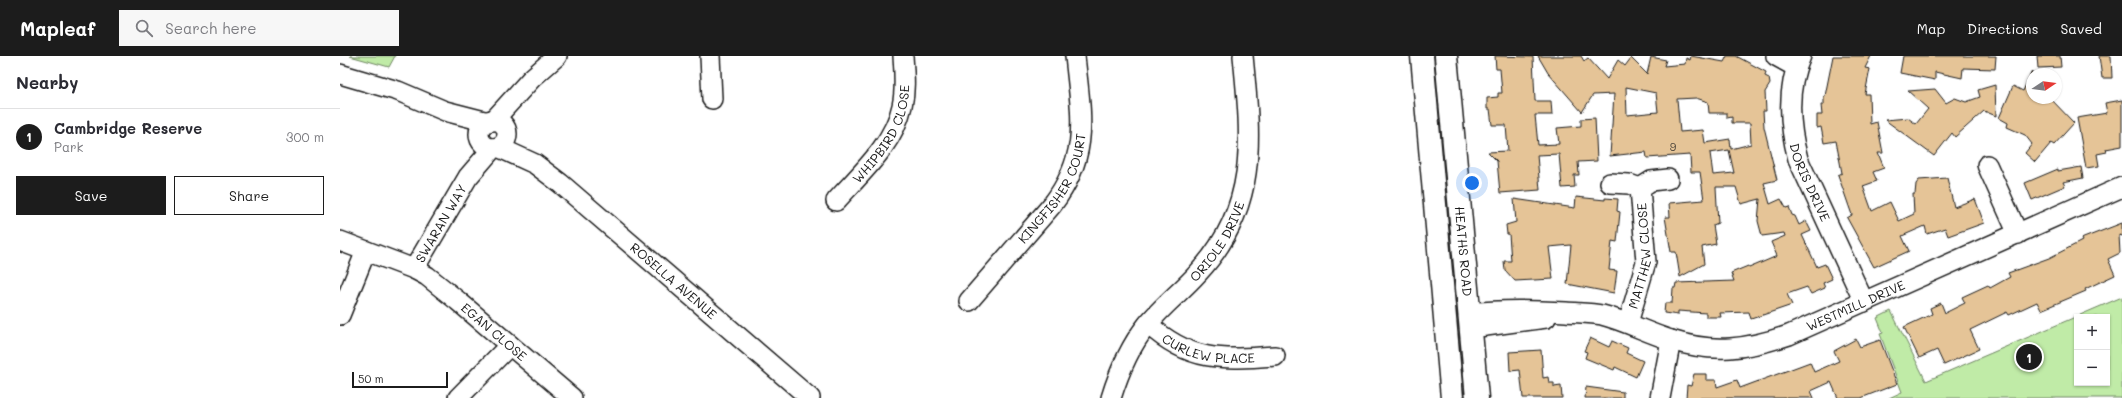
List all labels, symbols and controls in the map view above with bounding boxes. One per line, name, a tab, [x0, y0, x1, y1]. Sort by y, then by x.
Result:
search box	[119, 10, 399, 46]
text: Mapleaf	[20, 16, 95, 41]
icon: search	[133, 17, 155, 39]
text: Search here	[165, 18, 257, 38]
text: Map	[1917, 19, 1945, 38]
text: Directions	[1967, 19, 2038, 38]
text: Saved	[2060, 19, 2102, 38]
north arrow	[2026, 68, 2062, 104]
text: Nearby	[16, 71, 78, 93]
street label: WHIPBIRD CLOSE	[848, 84, 912, 186]
text: Cambridge Reserve	[54, 118, 202, 138]
text: 1	[26, 128, 32, 145]
text: 300 m	[286, 128, 324, 145]
street label: KINGFISHER COURT	[1014, 133, 1088, 247]
text: Park	[54, 138, 83, 155]
house number: 9	[1670, 139, 1677, 154]
street label: DORIS DRIVE	[1787, 142, 1835, 224]
your location	[1462, 173, 1482, 193]
button: Save	[16, 176, 166, 215]
button: Share	[174, 176, 324, 215]
street label: SWARAN WAY	[411, 181, 470, 265]
street label: ORIOLE DRIVE	[1186, 199, 1247, 285]
street label: MATTHEW CLOSE	[1624, 202, 1654, 311]
street label: HEATHS ROAD	[1452, 205, 1477, 297]
street label: ROSELLA AVENUE	[627, 238, 721, 322]
street label: WESTMILL DRIVE	[1803, 276, 1907, 334]
street label: EGAN CLOSE	[458, 299, 531, 364]
map controls	[2074, 314, 2110, 386]
button: +	[2074, 314, 2110, 350]
street label: CURLEW PLACE	[1159, 329, 1255, 366]
pin: 1	[2016, 342, 2042, 372]
button: −	[2074, 350, 2110, 386]
scale bar	[352, 370, 448, 389]
text: 50 m	[358, 371, 384, 386]

